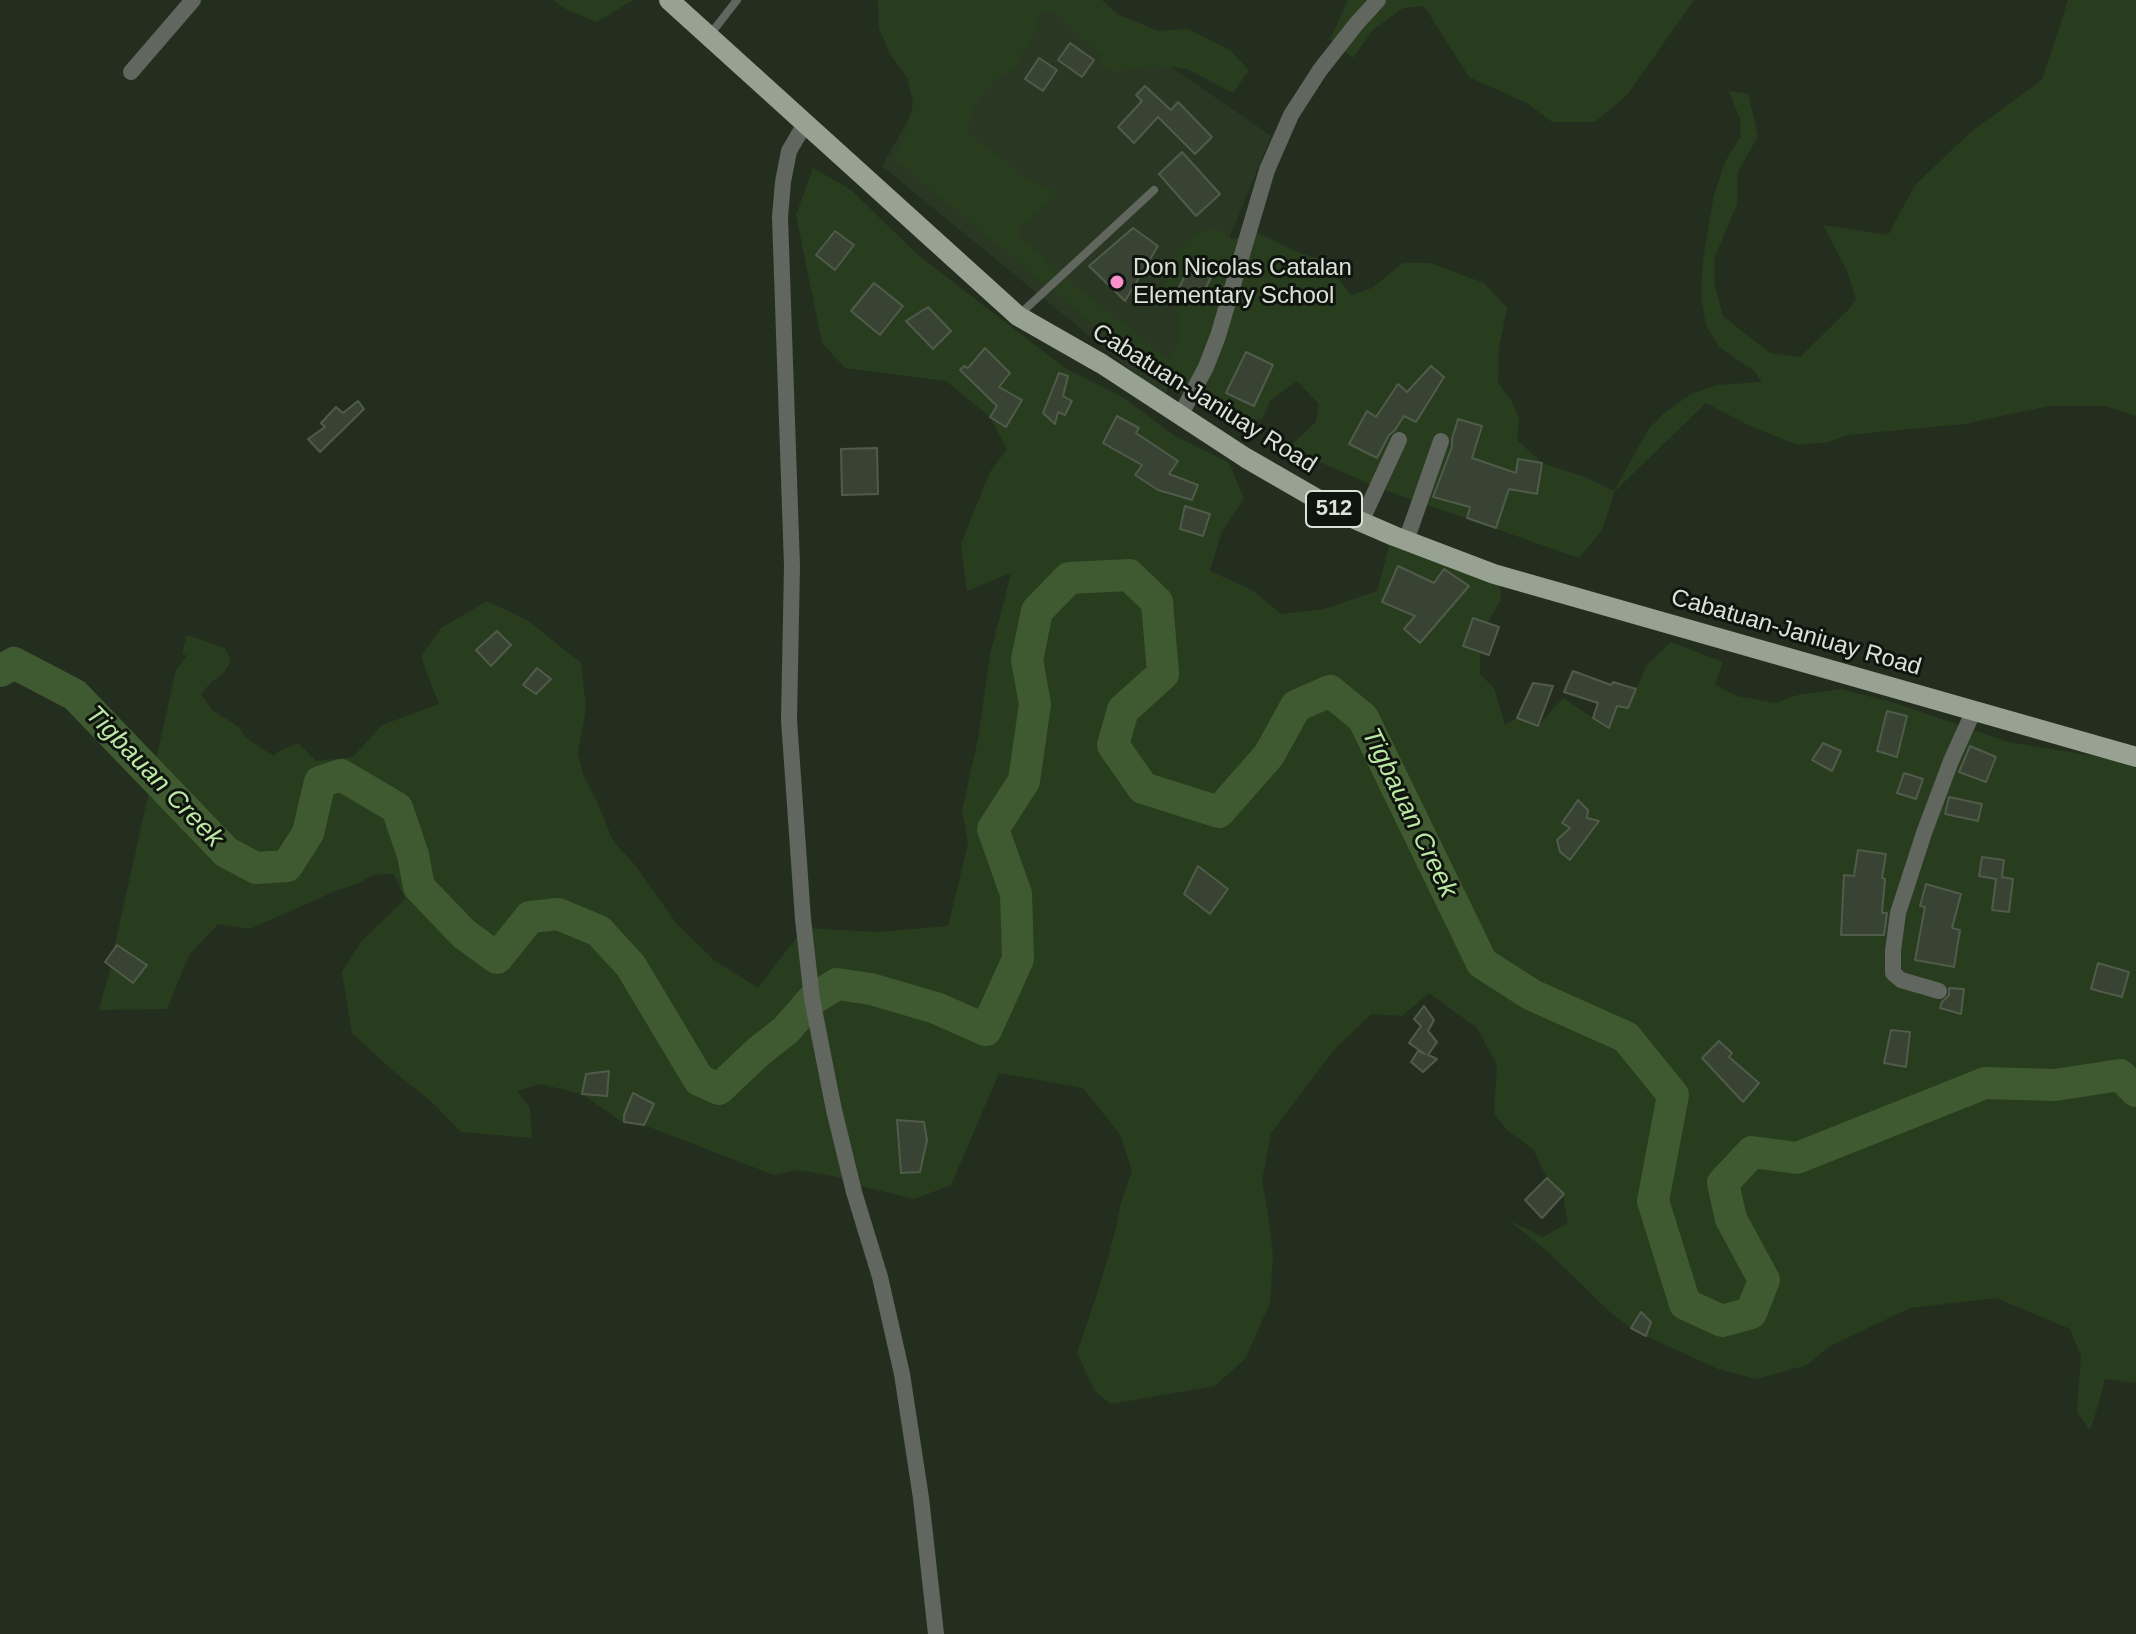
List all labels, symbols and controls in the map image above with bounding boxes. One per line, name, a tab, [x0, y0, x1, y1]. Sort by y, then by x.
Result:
place label: Don Nicolas Catalan Elementary School	[1133, 254, 1352, 310]
marker: Don Nicolas Catalan Elementary School	[1108, 273, 1126, 291]
street label: Cabatuan-Janiuay Road	[1087, 318, 1321, 480]
road number: 512	[1306, 491, 1362, 527]
street label: Cabatuan-Janiuay Road	[1668, 583, 1924, 683]
water label: Tigbauan Creek	[79, 700, 229, 854]
water label: Tigbauan Creek	[1354, 723, 1464, 903]

